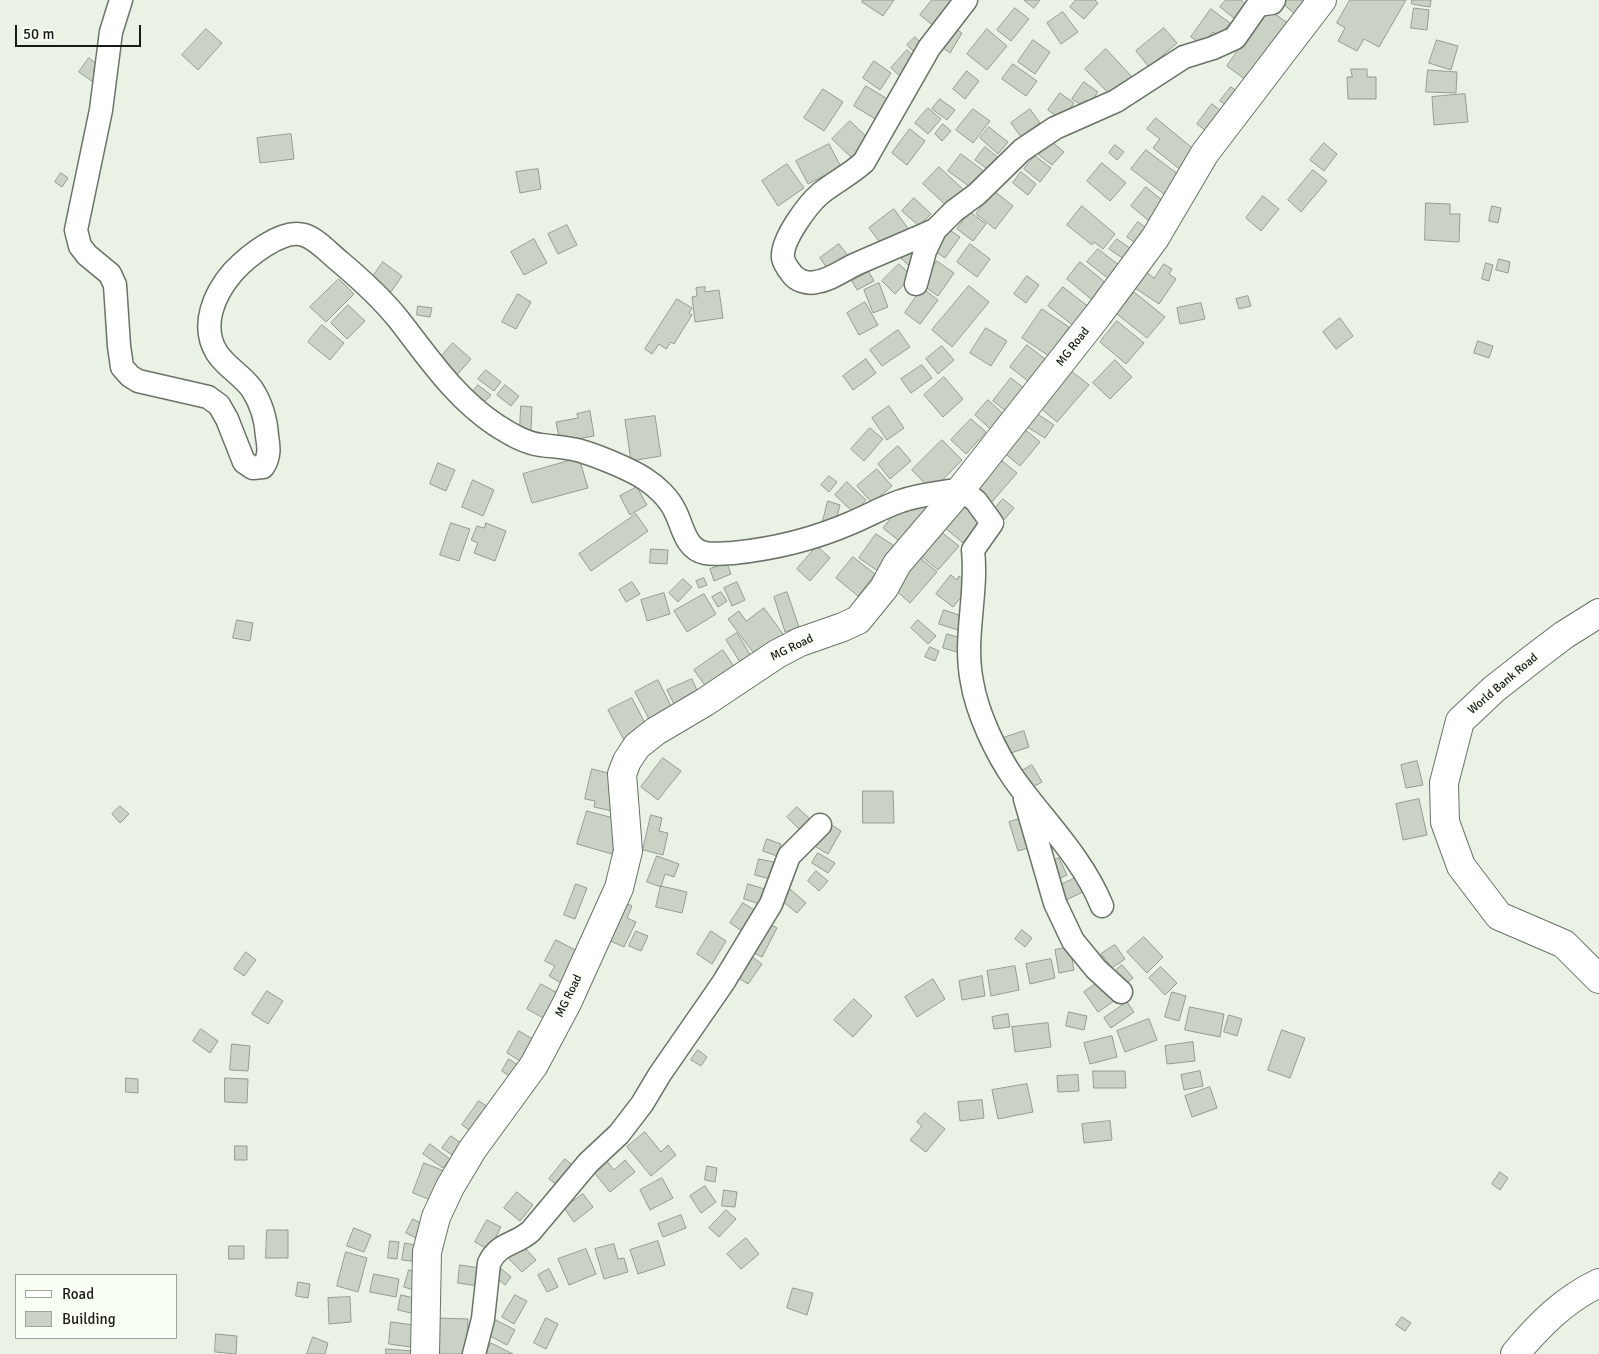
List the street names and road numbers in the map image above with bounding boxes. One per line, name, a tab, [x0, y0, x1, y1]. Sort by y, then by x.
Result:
street label: MG Road	[1053, 325, 1093, 369]
street label: MG Road	[768, 632, 816, 664]
street label: World Bank Road	[1465, 651, 1541, 717]
street label: MG Road	[553, 972, 585, 1020]

